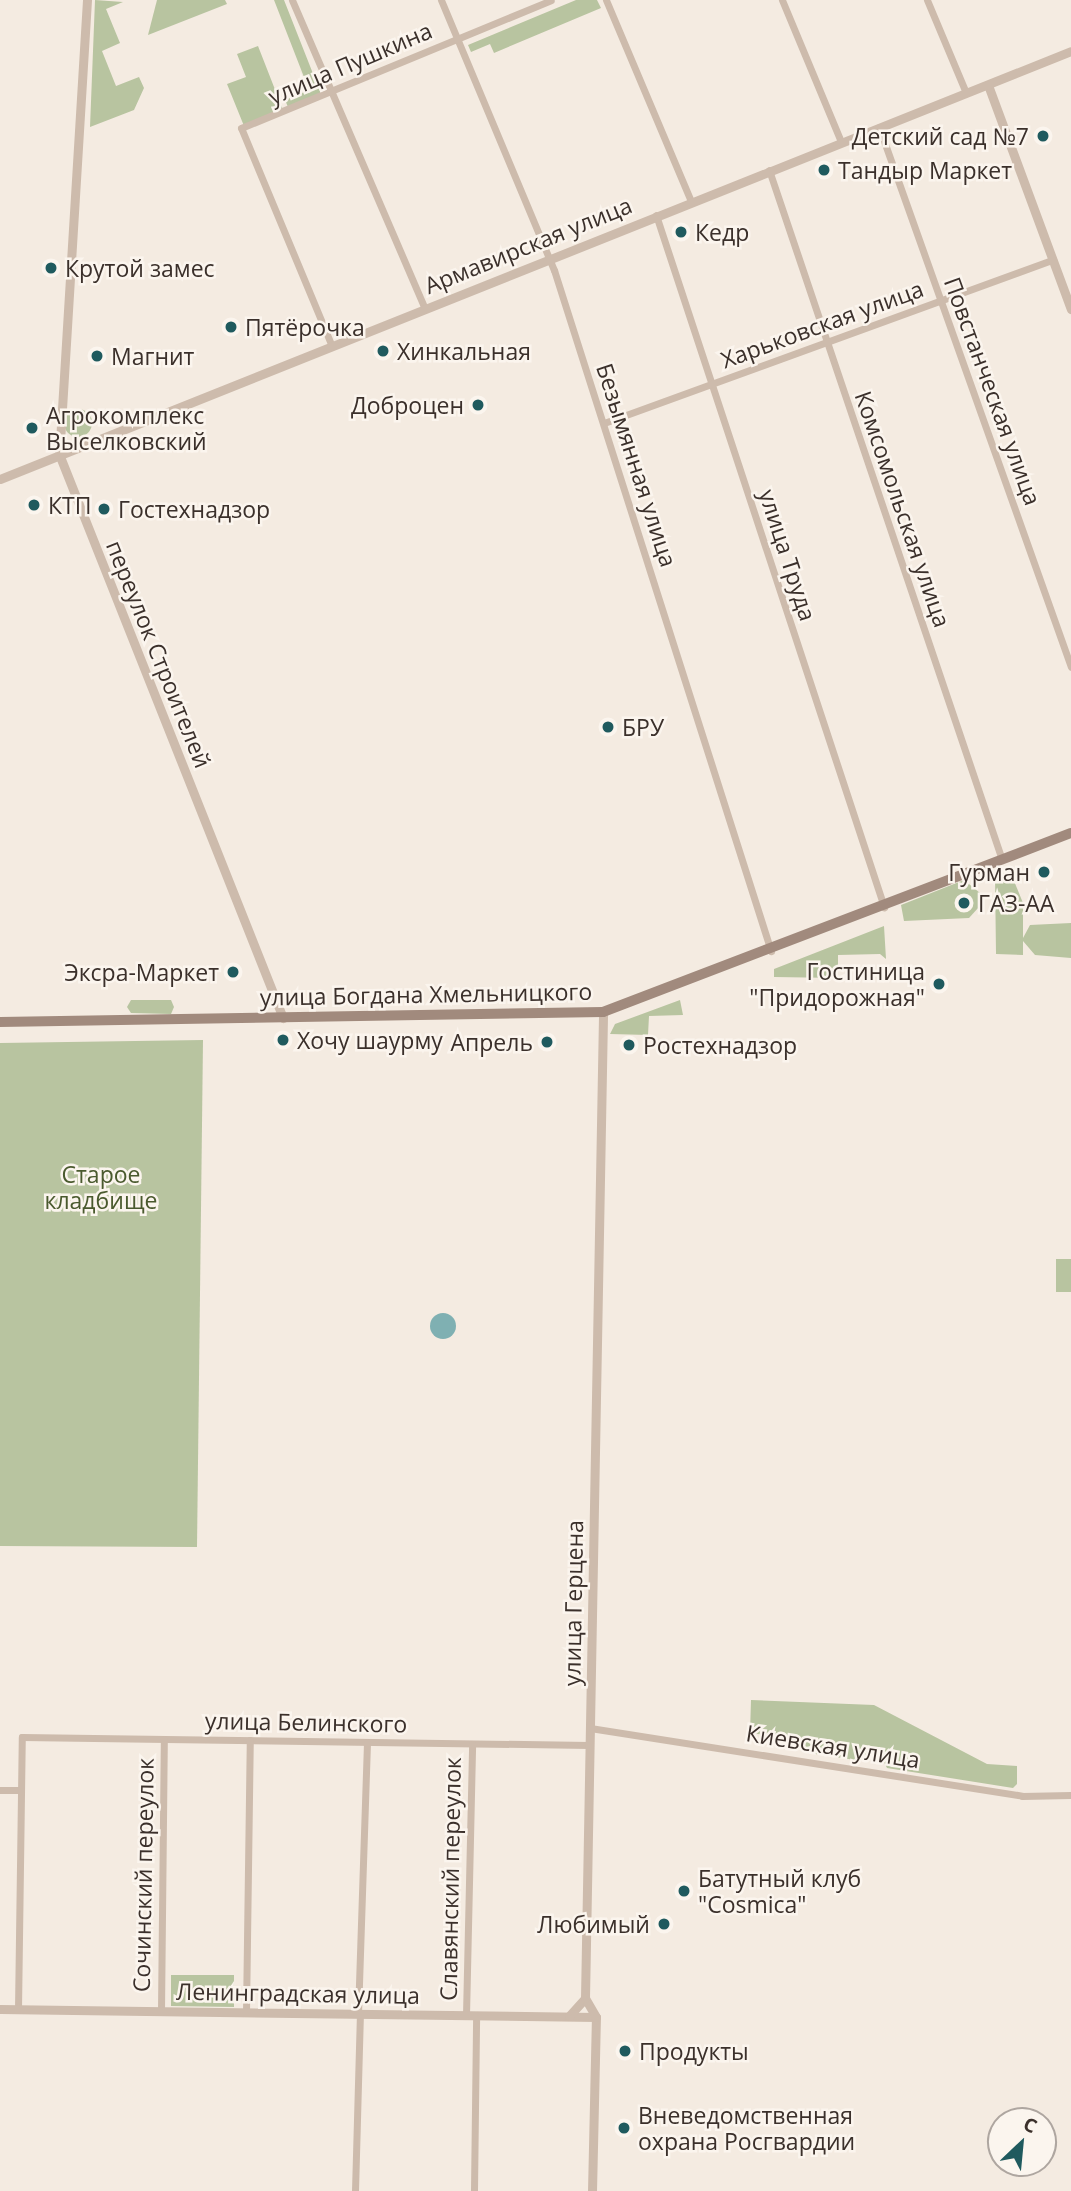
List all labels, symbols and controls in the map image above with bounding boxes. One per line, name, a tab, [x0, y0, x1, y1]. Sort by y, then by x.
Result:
street label: улица Пушкина	[264, 16, 436, 110]
place label: Детский сад №7	[852, 122, 1029, 150]
marker: Детский сад №7	[1035, 128, 1051, 144]
place label: Тандыр Маркет	[838, 156, 1012, 184]
marker: Тандыр Маркет	[816, 162, 832, 178]
street label: Армавирская улица	[420, 191, 636, 299]
place label: Кедр	[695, 218, 749, 246]
marker: Кедр	[673, 224, 689, 240]
place label: Крутой замес	[65, 254, 215, 282]
marker: Крутой замес	[43, 260, 59, 276]
street label: Повстанческая улица	[939, 273, 1047, 509]
street label: Харьковская улица	[717, 275, 927, 373]
place label: Пятёрочка	[245, 313, 365, 341]
marker: Пятёрочка	[223, 319, 239, 335]
place label: Хинкальная	[397, 337, 531, 365]
place label: Магнит	[111, 342, 194, 370]
marker: Хинкальная	[375, 343, 391, 359]
marker: Магнит	[89, 348, 105, 364]
street label: Безымянная улица	[591, 360, 683, 570]
street label: Комсомольская улица	[850, 387, 956, 631]
place label: Доброцен	[351, 391, 464, 419]
marker: Доброцен	[470, 397, 486, 413]
place label: Агрокомплекс Выселковский	[46, 401, 207, 455]
marker: Агрокомплекс Выселковский	[24, 420, 40, 436]
street label: улица Труда	[754, 486, 822, 624]
place label: КТП	[48, 491, 91, 519]
place label: Гостехнадзор	[118, 495, 270, 523]
marker: КТП	[26, 497, 42, 513]
marker: Гостехнадзор	[96, 501, 112, 517]
street label: переулок Строителей	[101, 536, 217, 772]
place label: БРУ	[622, 713, 664, 741]
marker: БРУ	[600, 719, 616, 735]
place label: Гурман	[948, 858, 1030, 886]
marker: Гурман	[1036, 864, 1052, 880]
place label: ГАЗ-АА	[978, 889, 1054, 917]
marker: ГАЗ-АА	[956, 895, 972, 911]
place label: Гостиница "Придорожная"	[749, 957, 925, 1011]
place label: Эксра-Маркет	[64, 958, 219, 986]
marker: Эксра-Маркет	[225, 964, 241, 980]
marker: Гостиница "Придорожная"	[931, 976, 947, 992]
street label: улица Богдана Хмельницкого	[260, 977, 592, 1011]
place label: Хочу шаурму	[297, 1026, 443, 1054]
place label: Апрель	[450, 1028, 533, 1056]
place label: Ростехнадзор	[643, 1031, 797, 1059]
marker: Хочу шаурму	[275, 1032, 291, 1048]
marker: Апрель	[539, 1034, 555, 1050]
marker: Ростехнадзор	[621, 1037, 637, 1053]
park label: Старое кладбище	[45, 1160, 157, 1214]
street label: улица Герцена	[558, 1520, 588, 1686]
street label: улица Белинского	[205, 1706, 407, 1738]
street label: Киевская улица	[744, 1719, 922, 1773]
street label: Славянский переулок	[434, 1757, 466, 2001]
street label: Сочинский переулок	[127, 1758, 159, 1992]
place label: Батутный клуб "Cosmica"	[698, 1864, 861, 1918]
marker: Батутный клуб "Cosmica"	[676, 1883, 692, 1899]
place label: Любимый	[537, 1910, 650, 1938]
marker: Любимый	[656, 1916, 672, 1932]
street label: Ленинградская улица	[176, 1977, 420, 2009]
place label: Продукты	[639, 2037, 749, 2065]
marker: Продукты	[617, 2043, 633, 2059]
place label: Вневедомственная охрана Росгвардии	[638, 2101, 855, 2155]
north arrow	[987, 2107, 1057, 2177]
text: С	[1019, 2111, 1041, 2139]
marker: Вневедомственная охрана Росгвардии	[616, 2120, 632, 2136]

